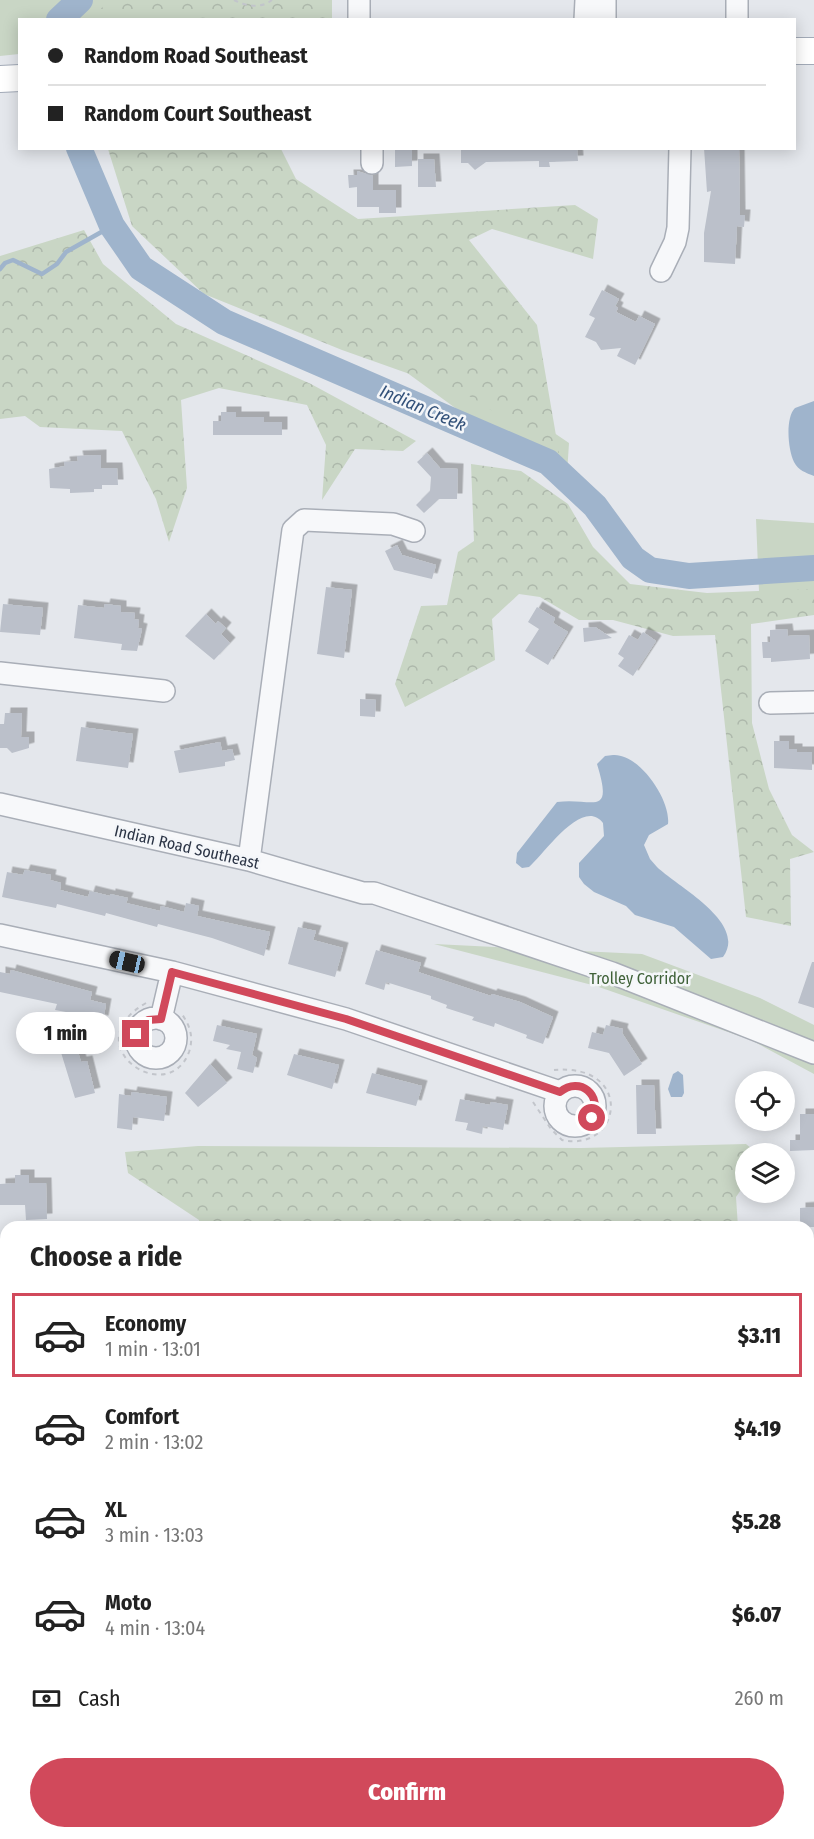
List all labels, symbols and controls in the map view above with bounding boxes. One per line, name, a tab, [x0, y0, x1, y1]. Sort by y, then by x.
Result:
text: Random Road Southeast	[84, 42, 308, 69]
text: Random Court Southeast	[84, 100, 311, 127]
water label: Indian Creek	[377, 380, 470, 436]
street label: Indian Road Southeast	[113, 821, 262, 873]
car	[107, 949, 147, 975]
park label: Trolley Corridor	[589, 969, 691, 988]
callout: 1 min	[16, 1013, 115, 1055]
route end	[122, 1020, 149, 1047]
text: 1 min	[44, 1021, 87, 1045]
map controls	[735, 1071, 795, 1203]
button: locate	[735, 1071, 795, 1131]
route start	[578, 1104, 605, 1131]
button: layers	[735, 1143, 795, 1203]
text: Choose a ride	[30, 1241, 182, 1273]
icon: car	[33, 1308, 87, 1362]
text: Economy	[105, 1310, 186, 1337]
text: $3.11	[738, 1322, 781, 1349]
text: 1 min · 13:01	[105, 1337, 201, 1361]
icon: car	[33, 1401, 87, 1455]
text: Comfort	[105, 1403, 179, 1430]
text: $4.19	[734, 1415, 781, 1442]
text: 2 min · 13:02	[105, 1430, 203, 1454]
icon: car	[33, 1494, 87, 1548]
text: XL	[105, 1496, 127, 1523]
text: $5.28	[732, 1508, 781, 1535]
text: 3 min · 13:03	[105, 1523, 204, 1547]
icon: car	[33, 1587, 87, 1641]
text: Moto	[105, 1589, 152, 1616]
text: $6.07	[732, 1601, 781, 1628]
text: 4 min · 13:04	[105, 1616, 205, 1640]
icon: cash	[30, 1682, 63, 1715]
text: Cash	[78, 1685, 121, 1712]
text: 260 m	[735, 1686, 784, 1710]
button: Confirm	[30, 1758, 784, 1827]

